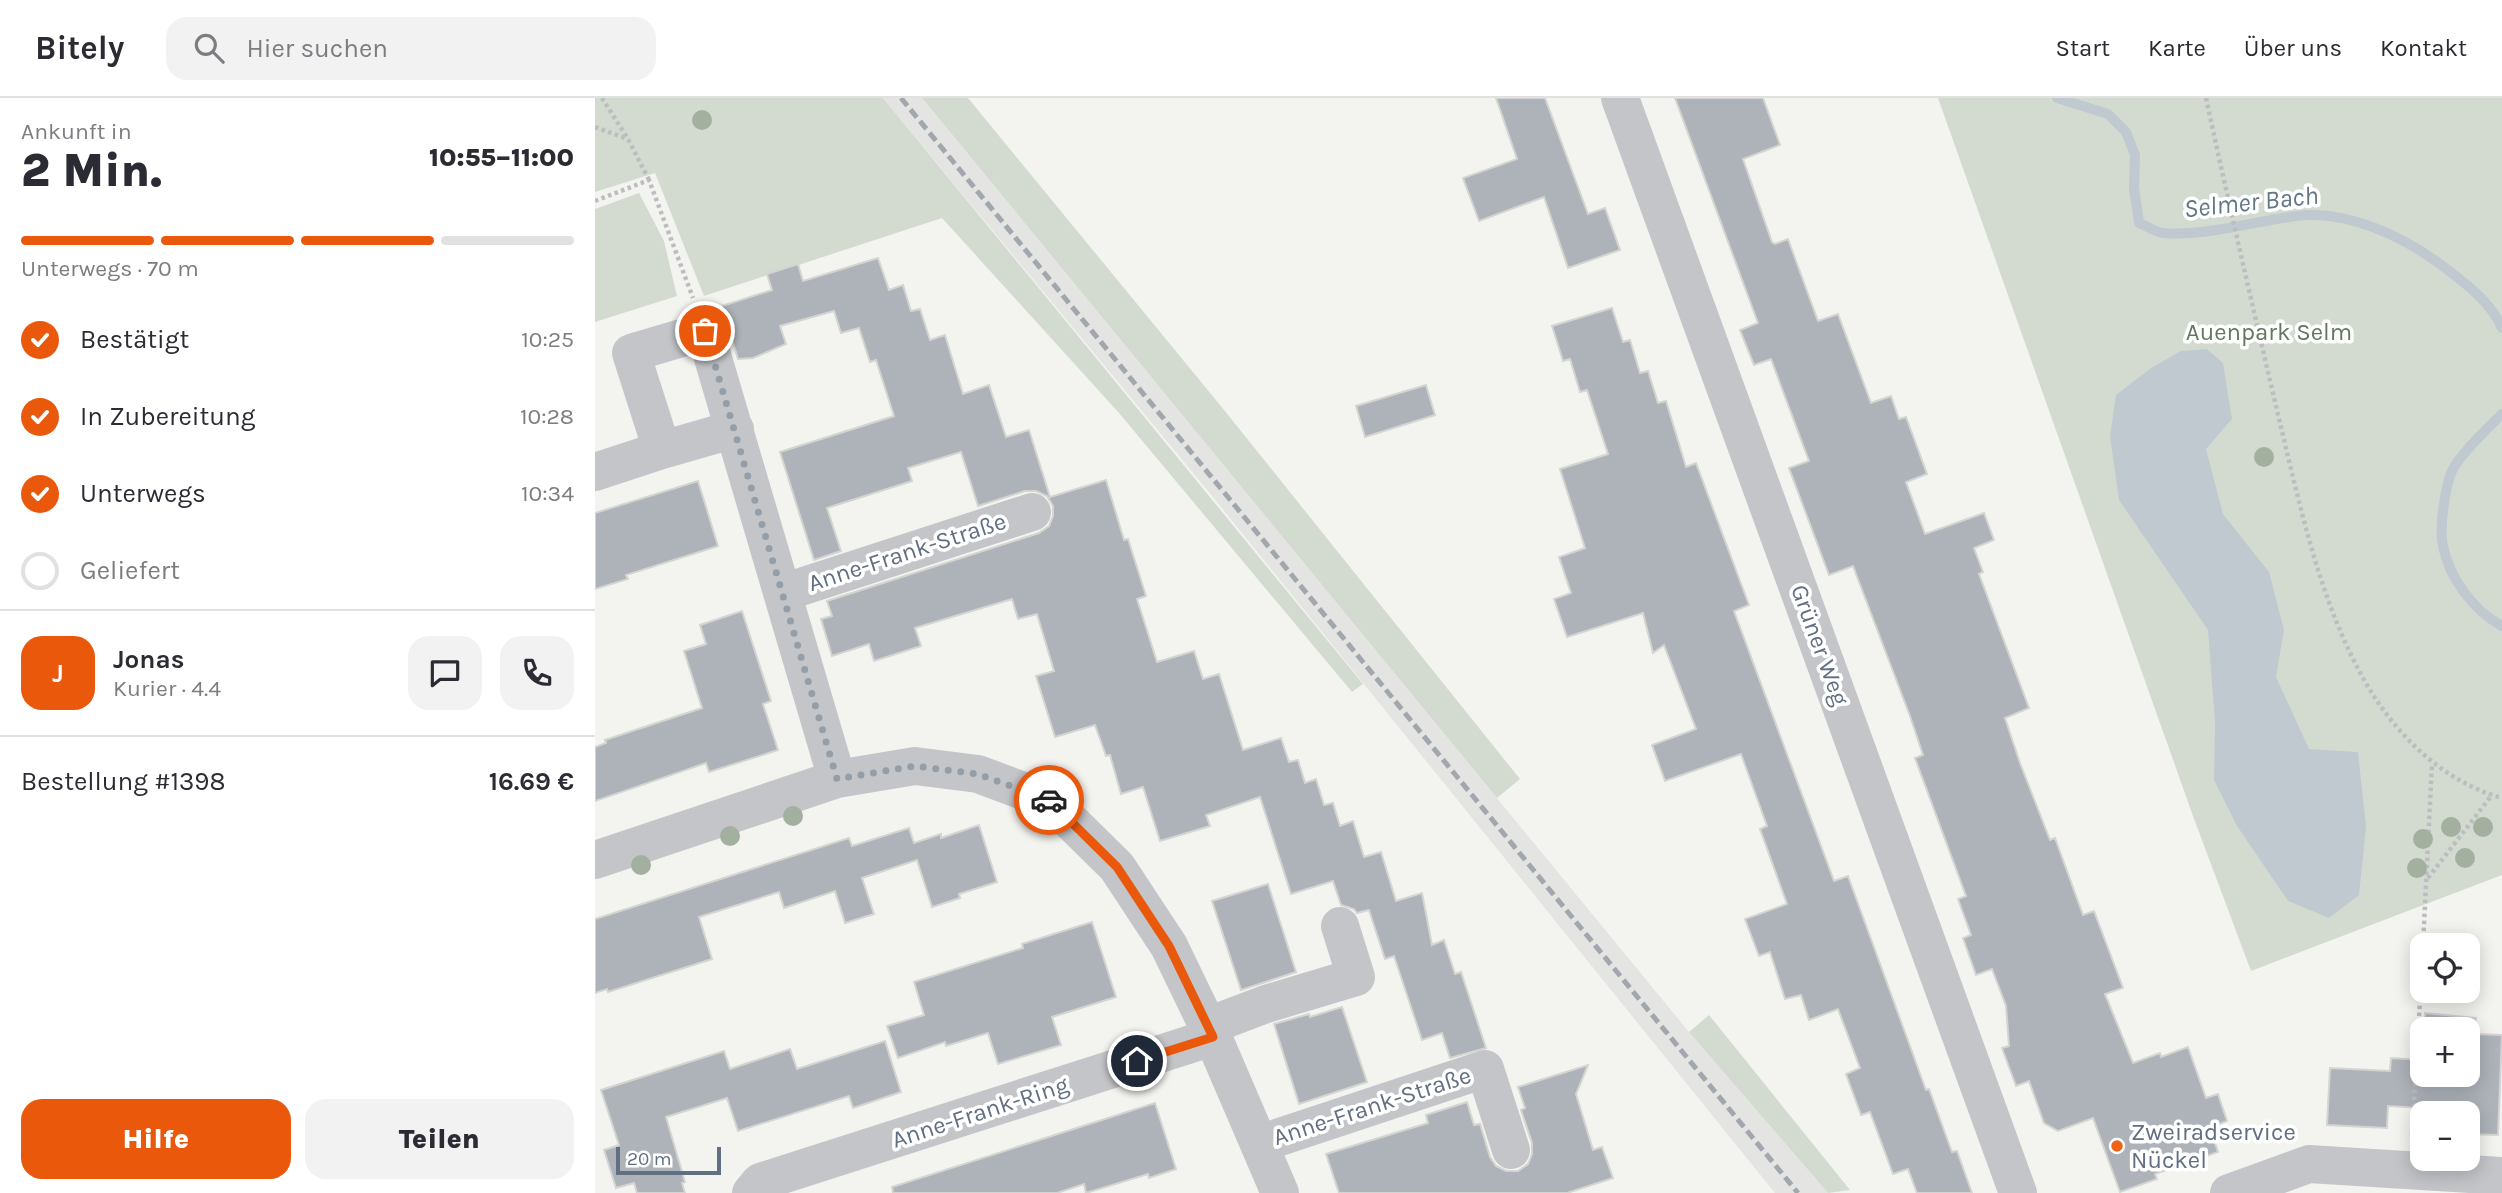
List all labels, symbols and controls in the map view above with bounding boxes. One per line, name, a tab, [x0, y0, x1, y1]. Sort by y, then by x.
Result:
search box	[166, 17, 656, 80]
text: Bitely	[35, 29, 124, 67]
icon: search	[190, 29, 228, 67]
text: Hier suchen	[246, 33, 388, 64]
text: Start	[2056, 34, 2110, 62]
text: Karte	[2148, 34, 2206, 62]
text: Über uns	[2244, 34, 2342, 62]
text: Kontakt	[2380, 34, 2467, 62]
text: Ankunft in	[21, 118, 132, 145]
text: 10:55–11:00	[429, 142, 574, 173]
text: 2 Min.	[21, 144, 162, 198]
water label: Selmer Bach	[2182, 180, 2320, 224]
text: Unterwegs · 70 m	[21, 255, 199, 282]
pin	[675, 301, 735, 361]
icon: bag	[686, 312, 724, 350]
park label: Auenpark Selm	[2186, 318, 2352, 346]
icon: check	[21, 321, 59, 359]
text: Bestätigt	[80, 324, 189, 355]
text: 10:25	[521, 326, 574, 353]
icon: check	[21, 398, 59, 436]
text: In Zubereitung	[80, 401, 255, 432]
text: 10:28	[520, 403, 574, 430]
icon: check	[21, 475, 59, 513]
text: Unterwegs	[80, 478, 206, 509]
text: 10:34	[521, 480, 574, 507]
street label: Anne-Frank-Straße	[804, 507, 1010, 597]
text: Geliefert	[80, 555, 180, 586]
street label: Grüner Weg	[1785, 581, 1855, 710]
button: chat	[408, 636, 482, 710]
button: phone	[500, 636, 574, 710]
text: Jonas	[113, 644, 184, 675]
text: J	[52, 658, 64, 689]
text: Kurier · 4.4	[113, 675, 221, 702]
courier	[1014, 765, 1084, 835]
text: Bestellung #1398	[21, 766, 225, 797]
text: 16.69 €	[489, 766, 574, 797]
icon: car	[1030, 781, 1068, 819]
map controls	[2410, 933, 2480, 1171]
button: locate	[2410, 933, 2480, 1003]
button: +	[2410, 1017, 2480, 1087]
pin	[1107, 1031, 1167, 1091]
icon: home	[1118, 1042, 1156, 1080]
street label: Anne-Frank-Straße	[1269, 1061, 1475, 1151]
street label: Anne-Frank-Ring	[888, 1070, 1072, 1154]
button: Hilfe	[21, 1099, 291, 1179]
button: Teilen	[305, 1099, 574, 1179]
button: −	[2410, 1101, 2480, 1171]
place label: Zweiradservice Nückel	[2131, 1118, 2296, 1174]
marker: Zweiradservice Nückel	[2109, 1138, 2125, 1154]
scale bar	[616, 1144, 721, 1176]
text: 20 m	[627, 1148, 672, 1170]

